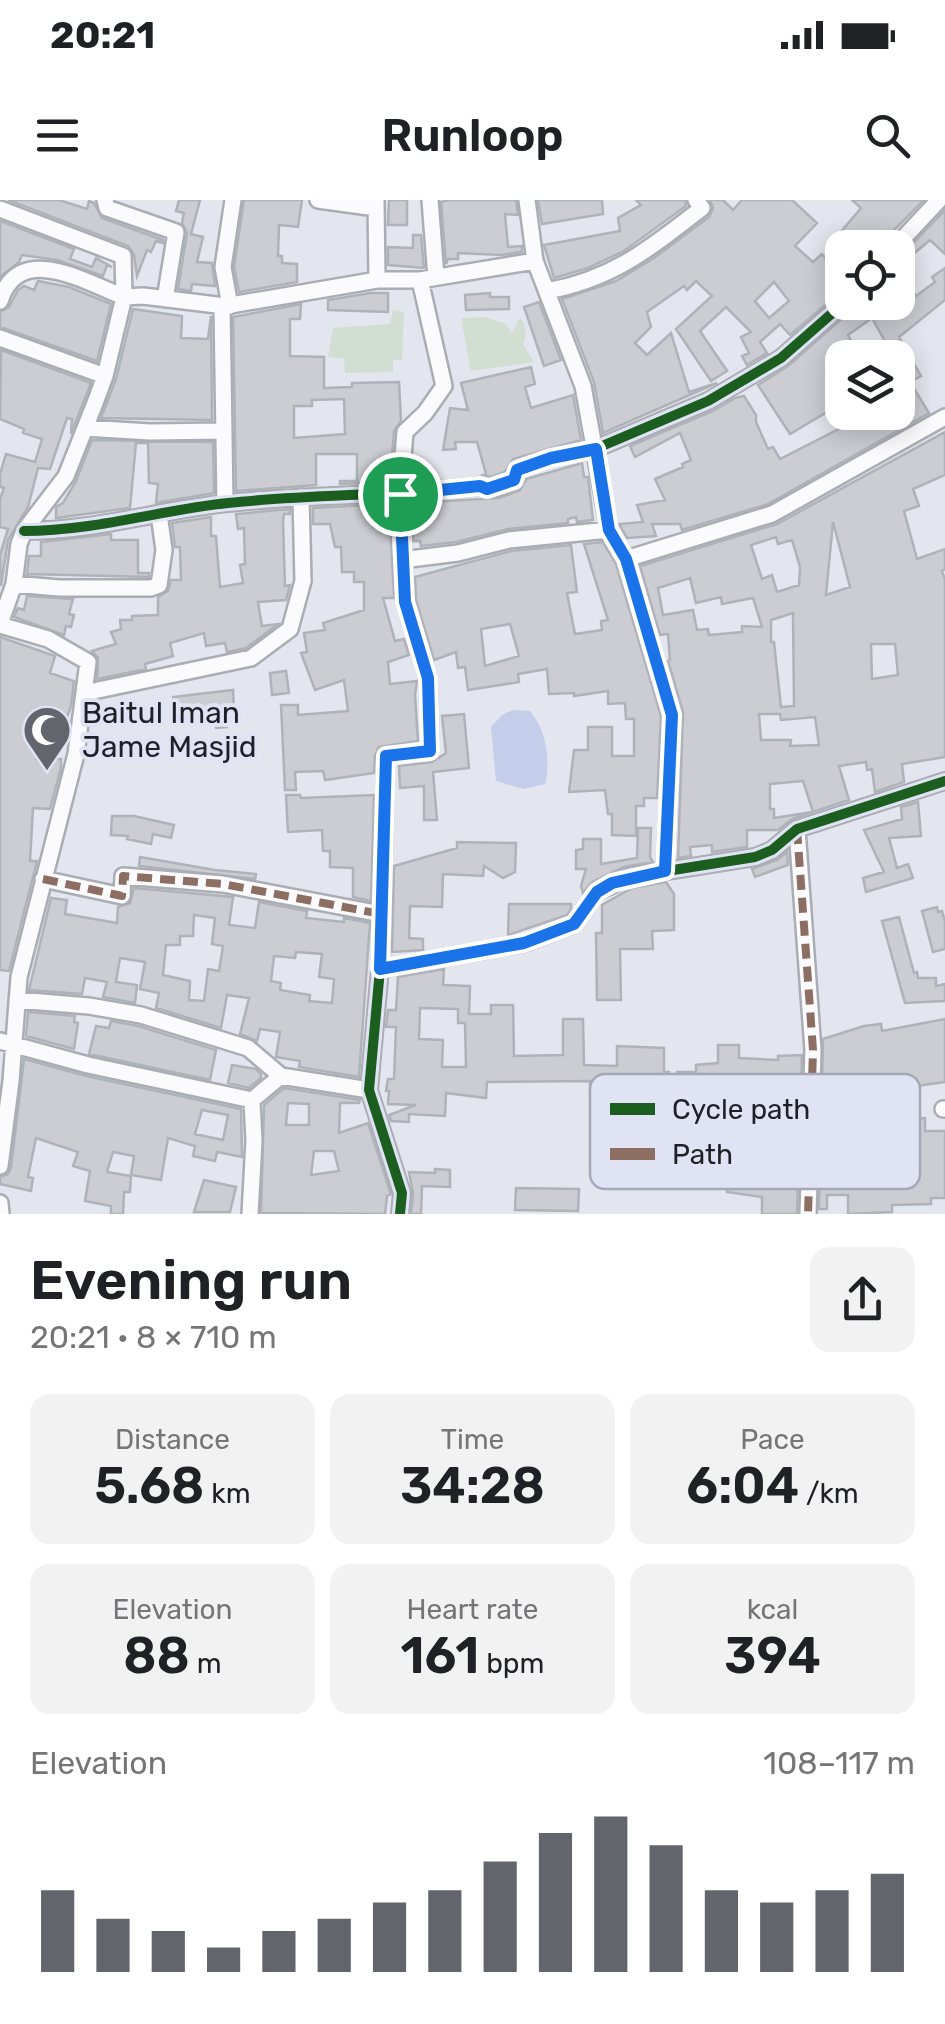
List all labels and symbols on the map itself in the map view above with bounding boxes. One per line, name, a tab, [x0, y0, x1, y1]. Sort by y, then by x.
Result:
pin	[358, 452, 443, 537]
place label: Baitul Iman Jame Masjid	[82, 695, 257, 765]
mosque icon: Baitul Iman Jame Masjid	[21, 704, 73, 772]
legend	[590, 1074, 920, 1189]
text: Cycle path	[672, 1093, 810, 1126]
text: Path	[672, 1138, 733, 1171]

